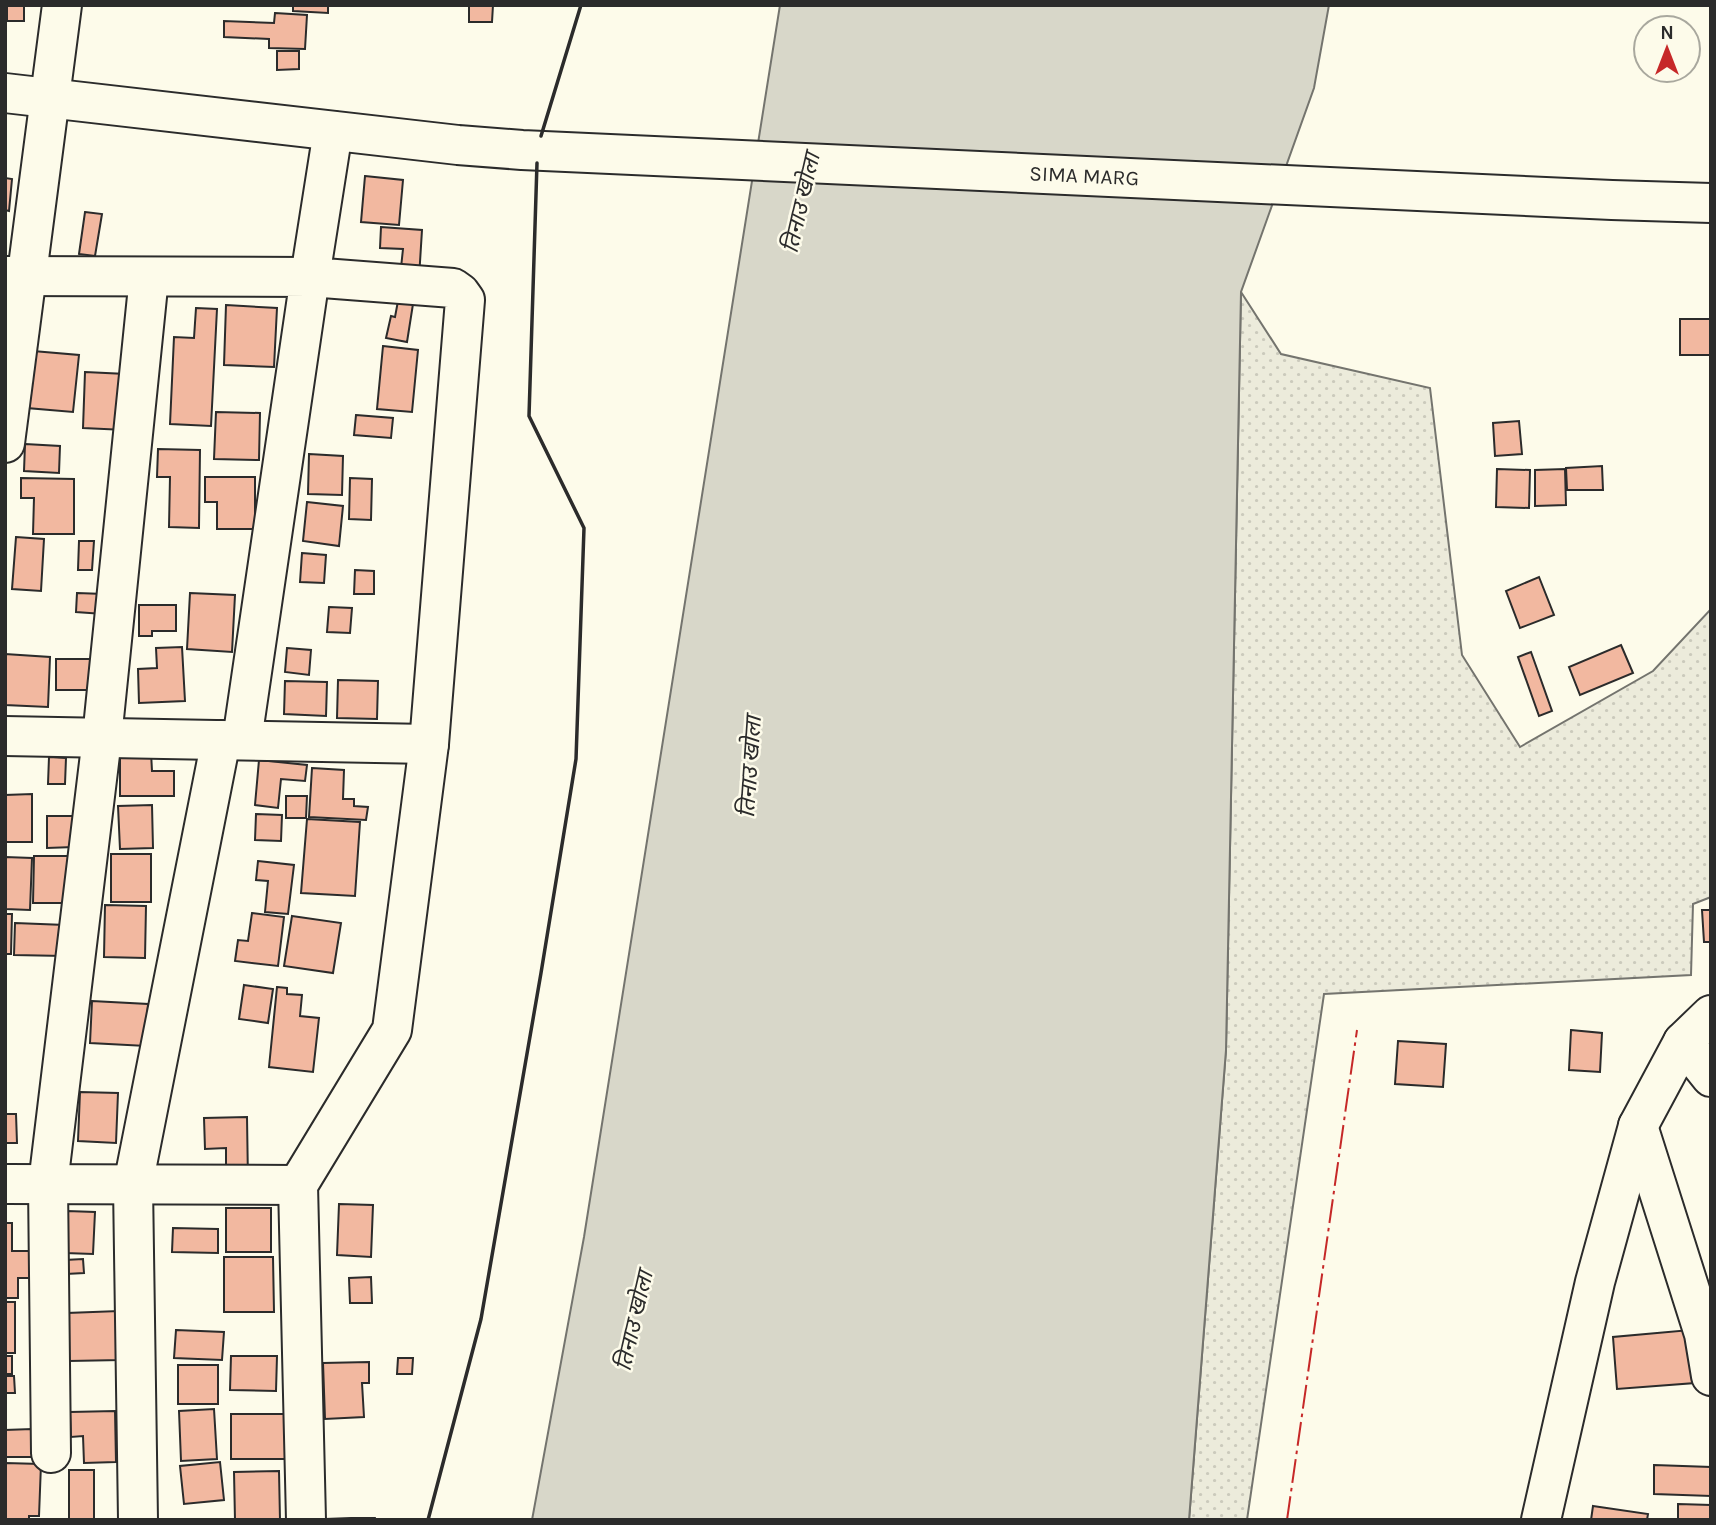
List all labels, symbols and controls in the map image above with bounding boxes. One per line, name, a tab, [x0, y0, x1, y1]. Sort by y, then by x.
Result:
north arrow	[1632, 14, 1702, 84]
text: N	[1660, 22, 1674, 44]
water label: तिनाउ खोला	[776, 147, 826, 256]
street label: SIMA MARG	[1029, 161, 1140, 190]
water label: तिनाउ खोला	[733, 711, 767, 819]
water label: तिनाउ खोला	[609, 1265, 659, 1374]

